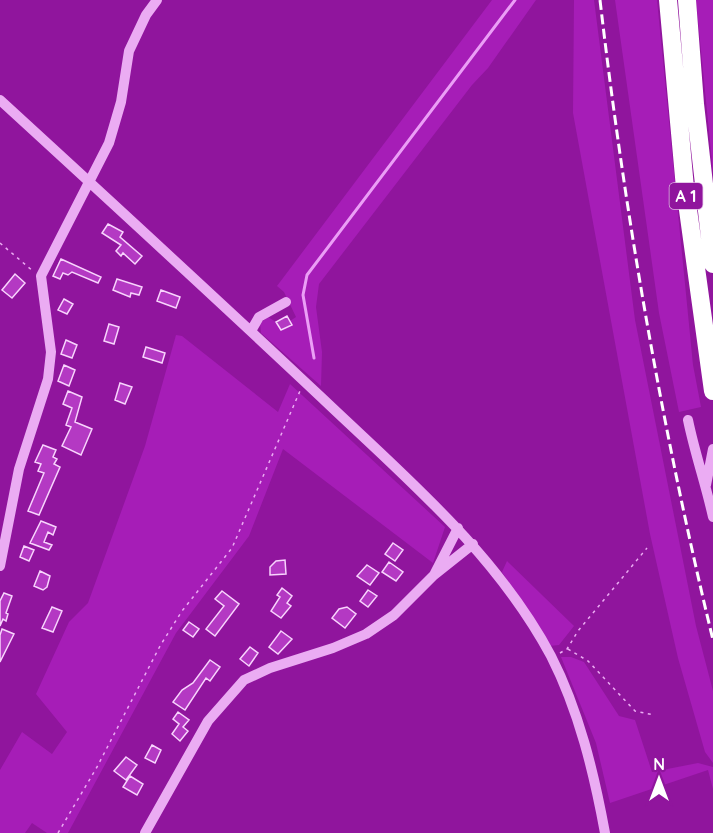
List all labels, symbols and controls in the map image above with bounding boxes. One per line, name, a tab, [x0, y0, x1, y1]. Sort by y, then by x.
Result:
road number: A 1	[670, 183, 702, 209]
north arrow	[629, 749, 689, 809]
text: N	[653, 754, 665, 774]

